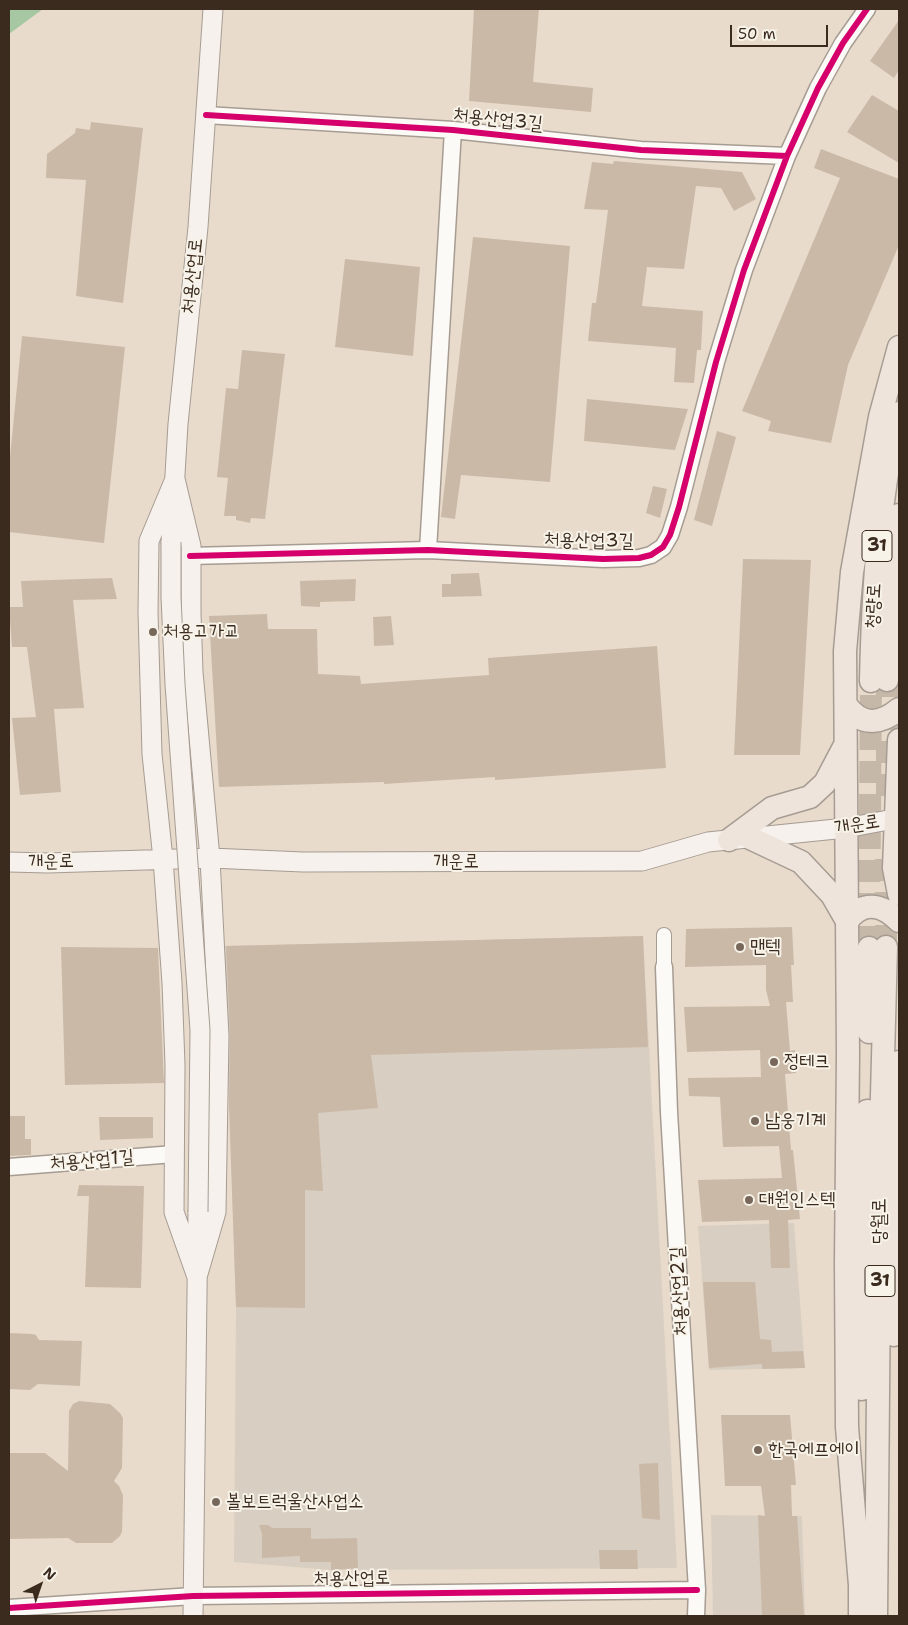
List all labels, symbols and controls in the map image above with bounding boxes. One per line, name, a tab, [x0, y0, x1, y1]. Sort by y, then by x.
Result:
scale bar	[733, 15, 830, 47]
text: 50 m	[738, 24, 776, 44]
street label: 처용산업3길	[452, 104, 544, 136]
street label: 처용산업로	[178, 237, 208, 315]
street label: 처용산업3길	[544, 529, 634, 553]
road number: 31	[862, 530, 892, 562]
street label: 청량로	[861, 583, 887, 629]
place label: 처용고가교	[163, 621, 239, 643]
marker: 처용고가교	[147, 626, 159, 638]
street label: 개운로	[833, 810, 881, 840]
street label: 개운로	[28, 850, 74, 874]
street label: 개운로	[433, 851, 479, 873]
place label: 맨텍	[750, 936, 781, 958]
marker: 맨텍	[734, 941, 746, 953]
place label: 정테크	[784, 1051, 830, 1073]
marker: 정테크	[768, 1056, 780, 1068]
place label: 남웅기계	[765, 1110, 826, 1132]
marker: 남웅기계	[749, 1115, 761, 1127]
street label: 처용산업1길	[49, 1146, 135, 1176]
place label: 대원인스텍	[759, 1189, 835, 1211]
marker: 대원인스텍	[743, 1194, 755, 1206]
street label: 당월로	[869, 1198, 891, 1244]
street label: 처용산업2길	[666, 1246, 694, 1336]
road number: 31	[865, 1266, 895, 1296]
place label: 한국에프에이	[768, 1439, 860, 1461]
marker: 한국에프에이	[752, 1444, 764, 1456]
place label: 볼보트럭울산사업소	[226, 1491, 364, 1513]
marker: 볼보트럭울산사업소	[210, 1496, 222, 1508]
north arrow	[15, 1560, 65, 1610]
text: N	[40, 1563, 60, 1584]
street label: 처용산업로	[314, 1567, 390, 1591]

